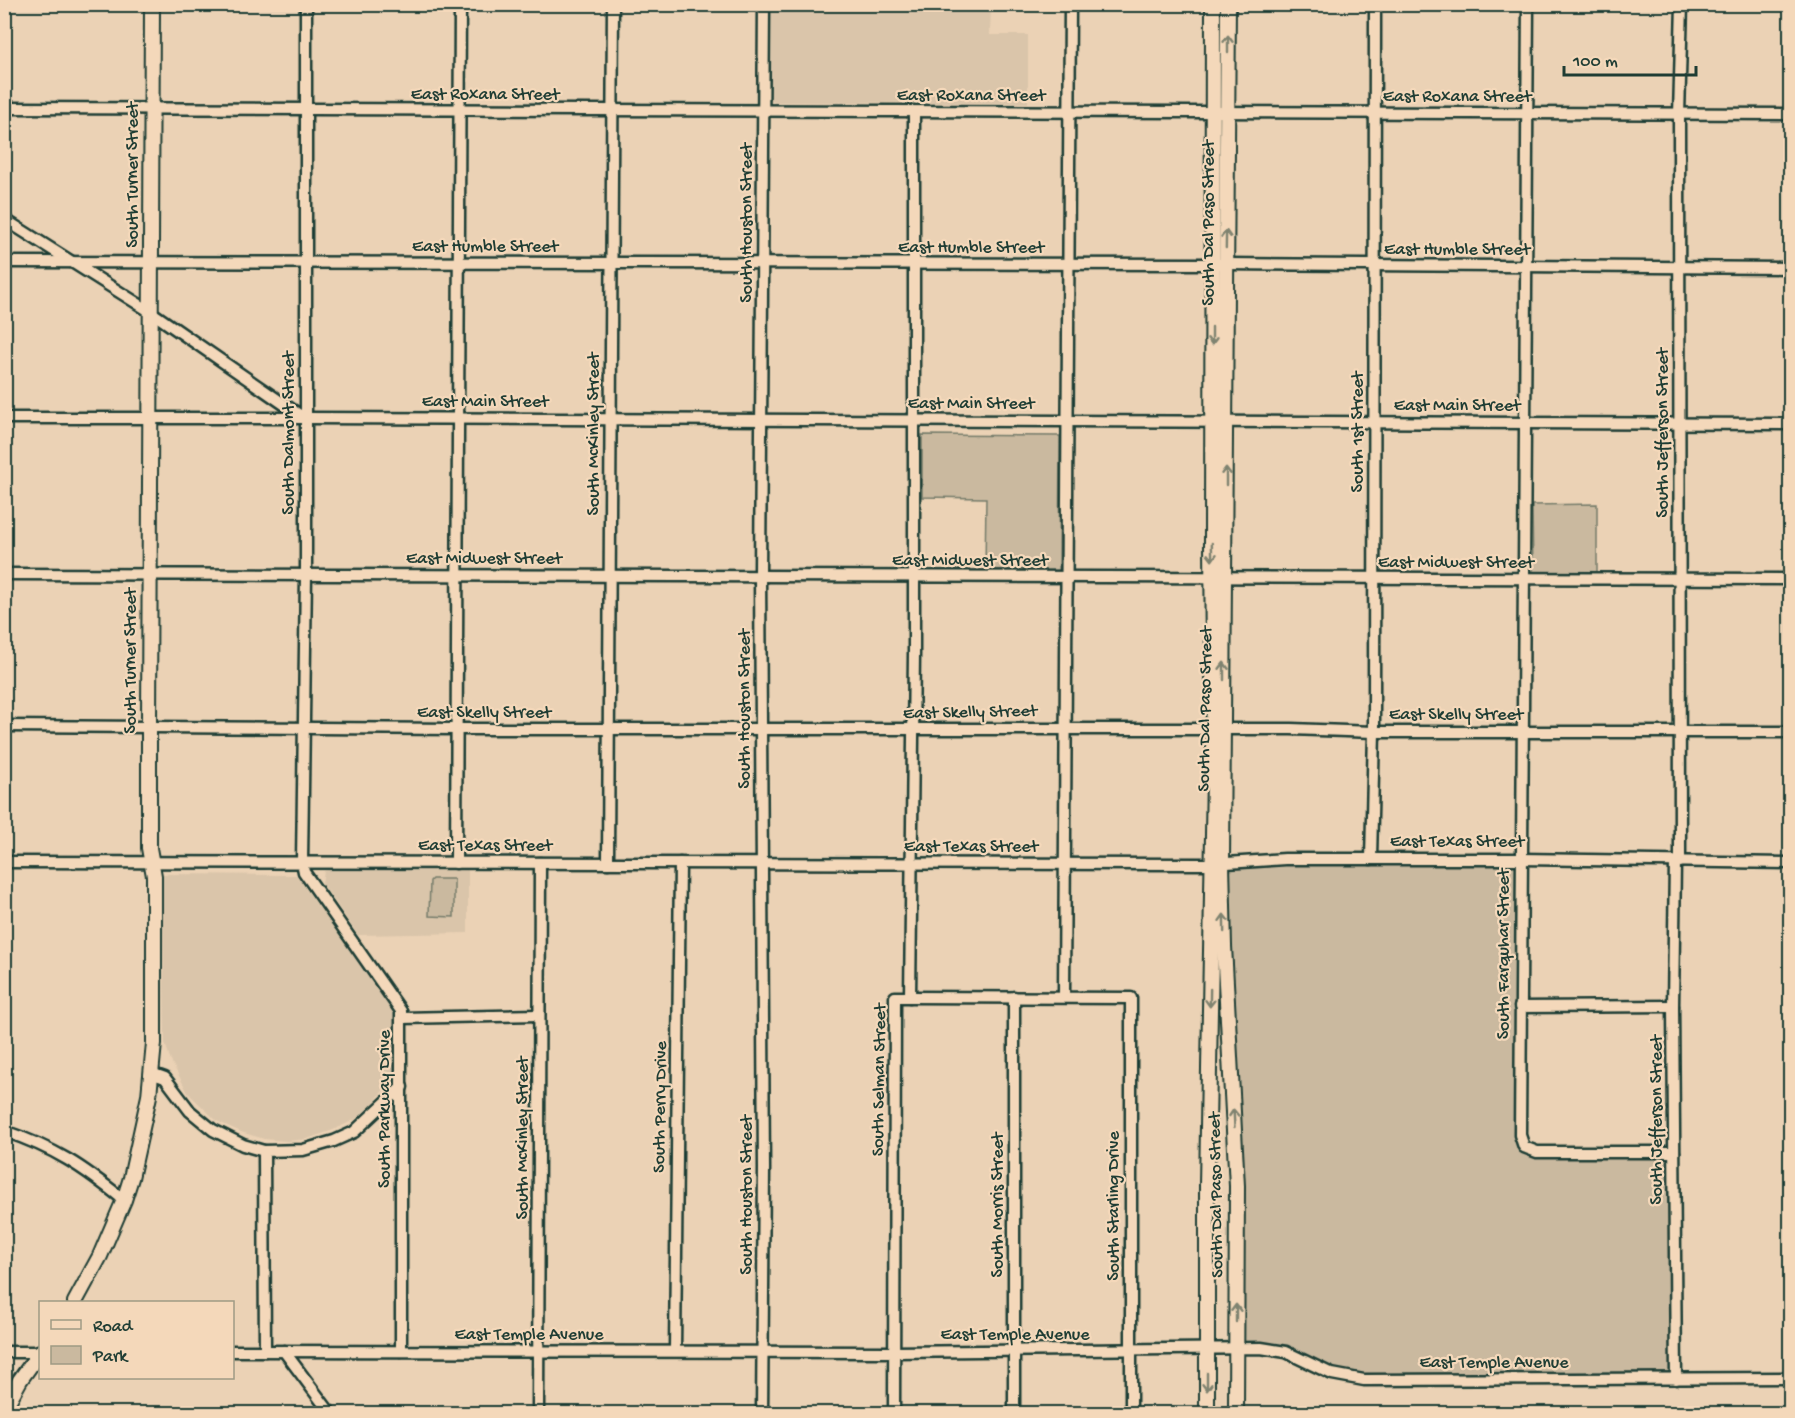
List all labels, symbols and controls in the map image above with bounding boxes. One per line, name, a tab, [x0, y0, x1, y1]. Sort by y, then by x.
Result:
one-way arrow	[1222, 35, 1234, 55]
scale bar	[1564, 39, 1696, 77]
text: 100 m	[1572, 52, 1618, 73]
street label: East Roxana Street	[411, 85, 561, 106]
street label: East Roxana Street	[897, 86, 1047, 107]
street label: East Roxana Street	[1383, 87, 1533, 108]
street label: South Turner Street	[123, 101, 144, 248]
street label: South Dal Paso Street	[1199, 139, 1220, 306]
street label: South Houston Street	[737, 142, 758, 303]
one-way arrow	[1220, 230, 1232, 250]
street label: East Humble Street	[412, 237, 560, 258]
street label: East Humble Street	[898, 238, 1046, 259]
street label: East Humble Street	[1384, 240, 1532, 261]
one-way arrow	[1206, 325, 1218, 345]
street label: South Jefferson Street	[1653, 346, 1674, 518]
street label: South Dalmont Street	[279, 350, 300, 515]
street label: South McKinley Street	[584, 351, 605, 515]
street label: South 1st Street	[1348, 370, 1369, 492]
street label: East Main Street	[422, 392, 550, 413]
street label: East Main Street	[908, 394, 1036, 415]
street label: East Main Street	[1394, 396, 1522, 417]
one-way arrow	[1220, 467, 1232, 487]
one-way arrow	[1206, 541, 1218, 561]
street label: East Midwest Street	[406, 549, 564, 570]
street label: East Midwest Street	[892, 551, 1050, 572]
street label: East Midwest Street	[1378, 553, 1536, 574]
street label: South Turner Street	[121, 587, 142, 734]
street label: South Dal Paso Street	[1194, 624, 1218, 792]
street label: South Houston Street	[735, 628, 756, 789]
one-way arrow	[1218, 662, 1230, 682]
street label: East Skelly Street	[903, 701, 1039, 725]
street label: East Skelly Street	[417, 703, 553, 724]
street label: East Skelly Street	[1389, 705, 1525, 726]
street label: East Texas Street	[1390, 832, 1526, 853]
street label: East Texas Street	[418, 836, 554, 857]
street label: East Texas Street	[904, 837, 1040, 858]
street label: South Farquhar Street	[1494, 867, 1515, 1039]
one-way arrow	[1218, 914, 1230, 934]
one-way arrow	[1204, 987, 1216, 1007]
street label: South Selman Street	[868, 1002, 892, 1156]
street label: South Parkway Drive	[375, 1029, 396, 1188]
street label: South Jefferson Street	[1647, 1033, 1668, 1205]
street label: South Perry Drive	[649, 1040, 673, 1173]
street label: South McKinley Street	[513, 1055, 534, 1219]
one-way arrow	[1229, 1109, 1240, 1129]
street label: South Dal Paso Street	[1205, 1110, 1229, 1278]
street label: South Houston Street	[737, 1114, 758, 1275]
street label: South Starling Drive	[1104, 1130, 1125, 1281]
street label: South Morris Street	[988, 1131, 1009, 1277]
legend	[39, 1301, 234, 1379]
one-way arrow	[1230, 1304, 1242, 1324]
text: Road	[93, 1317, 134, 1338]
street label: East Temple Avenue	[455, 1325, 604, 1346]
street label: East Temple Avenue	[941, 1325, 1090, 1346]
text: Park	[92, 1347, 129, 1368]
street label: East Temple Avenue	[1420, 1353, 1569, 1374]
one-way arrow	[1201, 1371, 1213, 1391]

